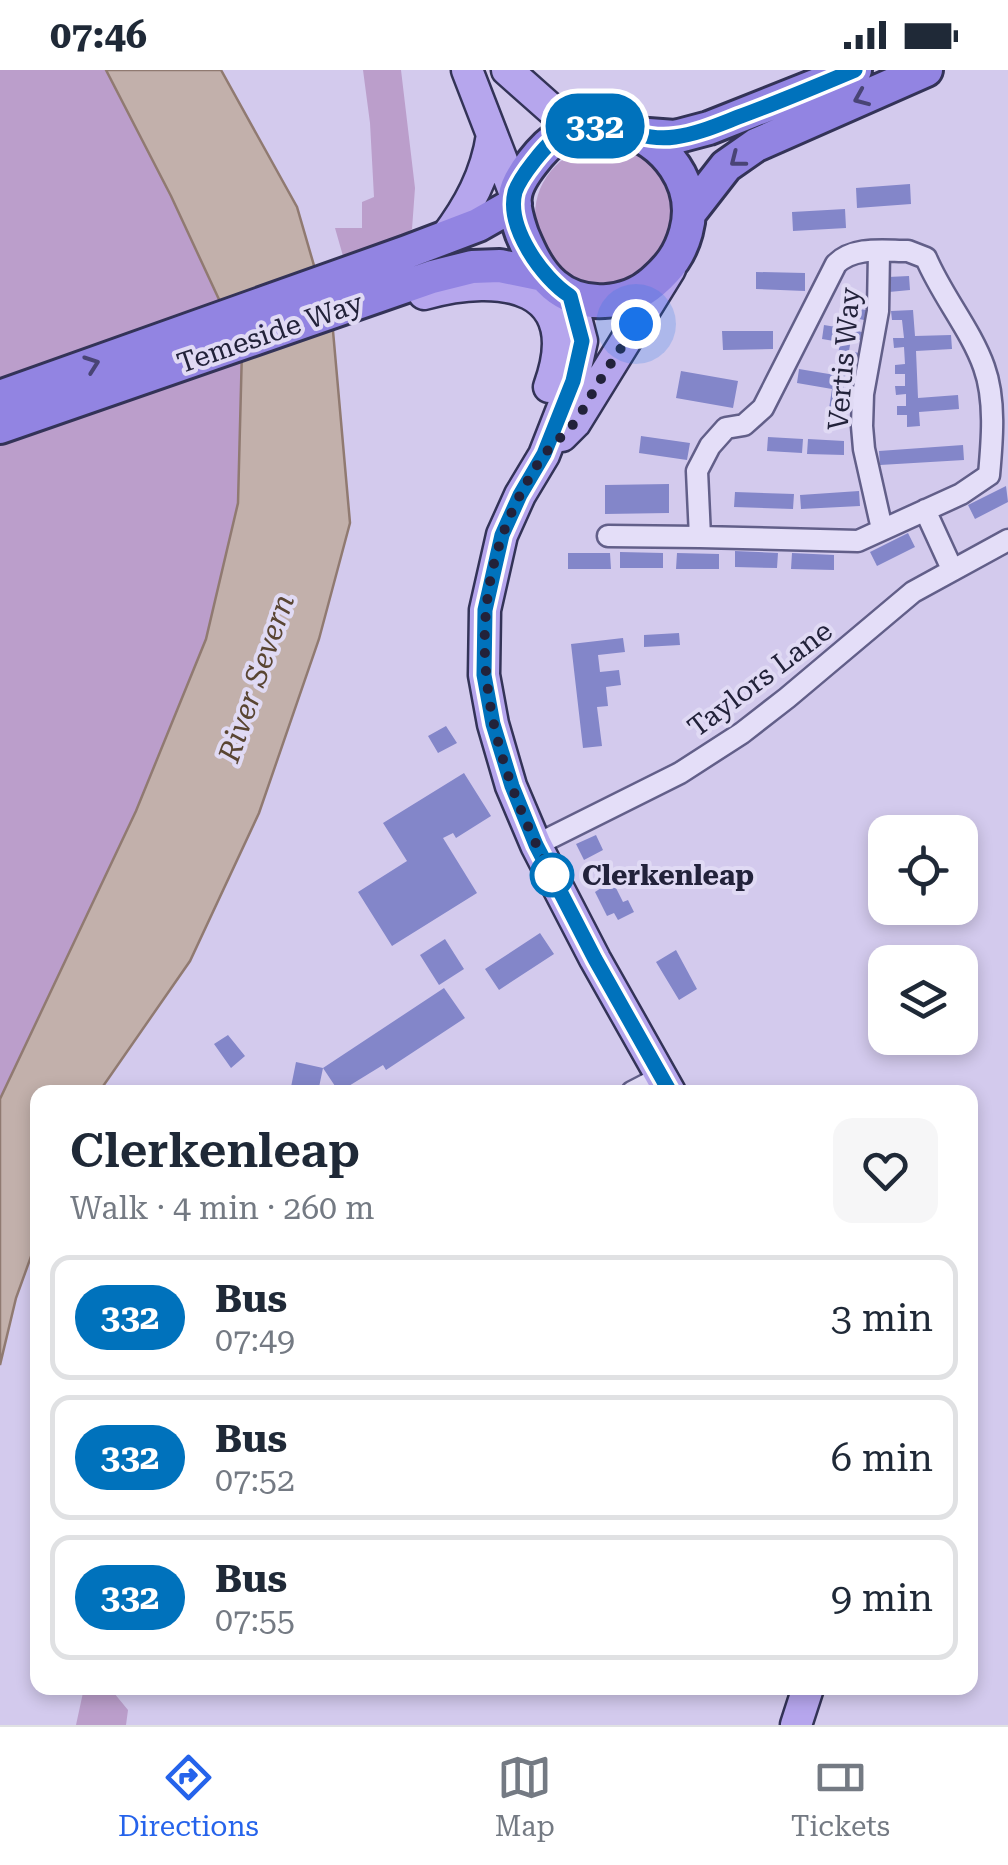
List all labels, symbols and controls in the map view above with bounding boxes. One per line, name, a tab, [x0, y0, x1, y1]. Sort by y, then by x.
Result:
text: 07:46	[50, 13, 147, 57]
one-way arrow	[853, 86, 871, 106]
line badge: 332	[538, 93, 652, 158]
text: 332	[566, 106, 624, 147]
one-way arrow	[730, 148, 748, 166]
street label: Temeside Way	[173, 286, 368, 380]
street label: Vertis Way	[821, 286, 867, 432]
your location	[611, 299, 661, 349]
one-way arrow	[82, 355, 99, 376]
water label: River Severn	[211, 590, 301, 767]
street label: Taylors Lane	[681, 614, 839, 744]
map controls	[868, 815, 978, 1055]
button: locate	[868, 815, 978, 925]
marker: Clerkenleap	[531, 854, 573, 896]
place label: Clerkenleap	[582, 859, 754, 892]
button: layers	[868, 945, 978, 1055]
button: heart	[833, 1118, 938, 1223]
text: Clerkenleap	[70, 1123, 360, 1179]
text: Walk · 4 min · 260 m	[70, 1189, 374, 1227]
text: Bus	[215, 1277, 287, 1321]
text: 3 min	[831, 1296, 933, 1340]
text: 332	[101, 1297, 159, 1338]
text: 07:49	[215, 1321, 295, 1359]
text: Bus	[215, 1417, 287, 1461]
text: 6 min	[831, 1436, 933, 1480]
text: 332	[101, 1437, 159, 1478]
text: 07:52	[215, 1461, 295, 1499]
text: Bus	[215, 1557, 287, 1601]
text: 9 min	[831, 1576, 933, 1620]
text: 332	[101, 1577, 159, 1618]
text: 07:55	[215, 1601, 295, 1639]
tab: Directions	[118, 1750, 259, 1843]
tab: Map	[495, 1750, 555, 1843]
tab: Tickets	[791, 1750, 890, 1843]

